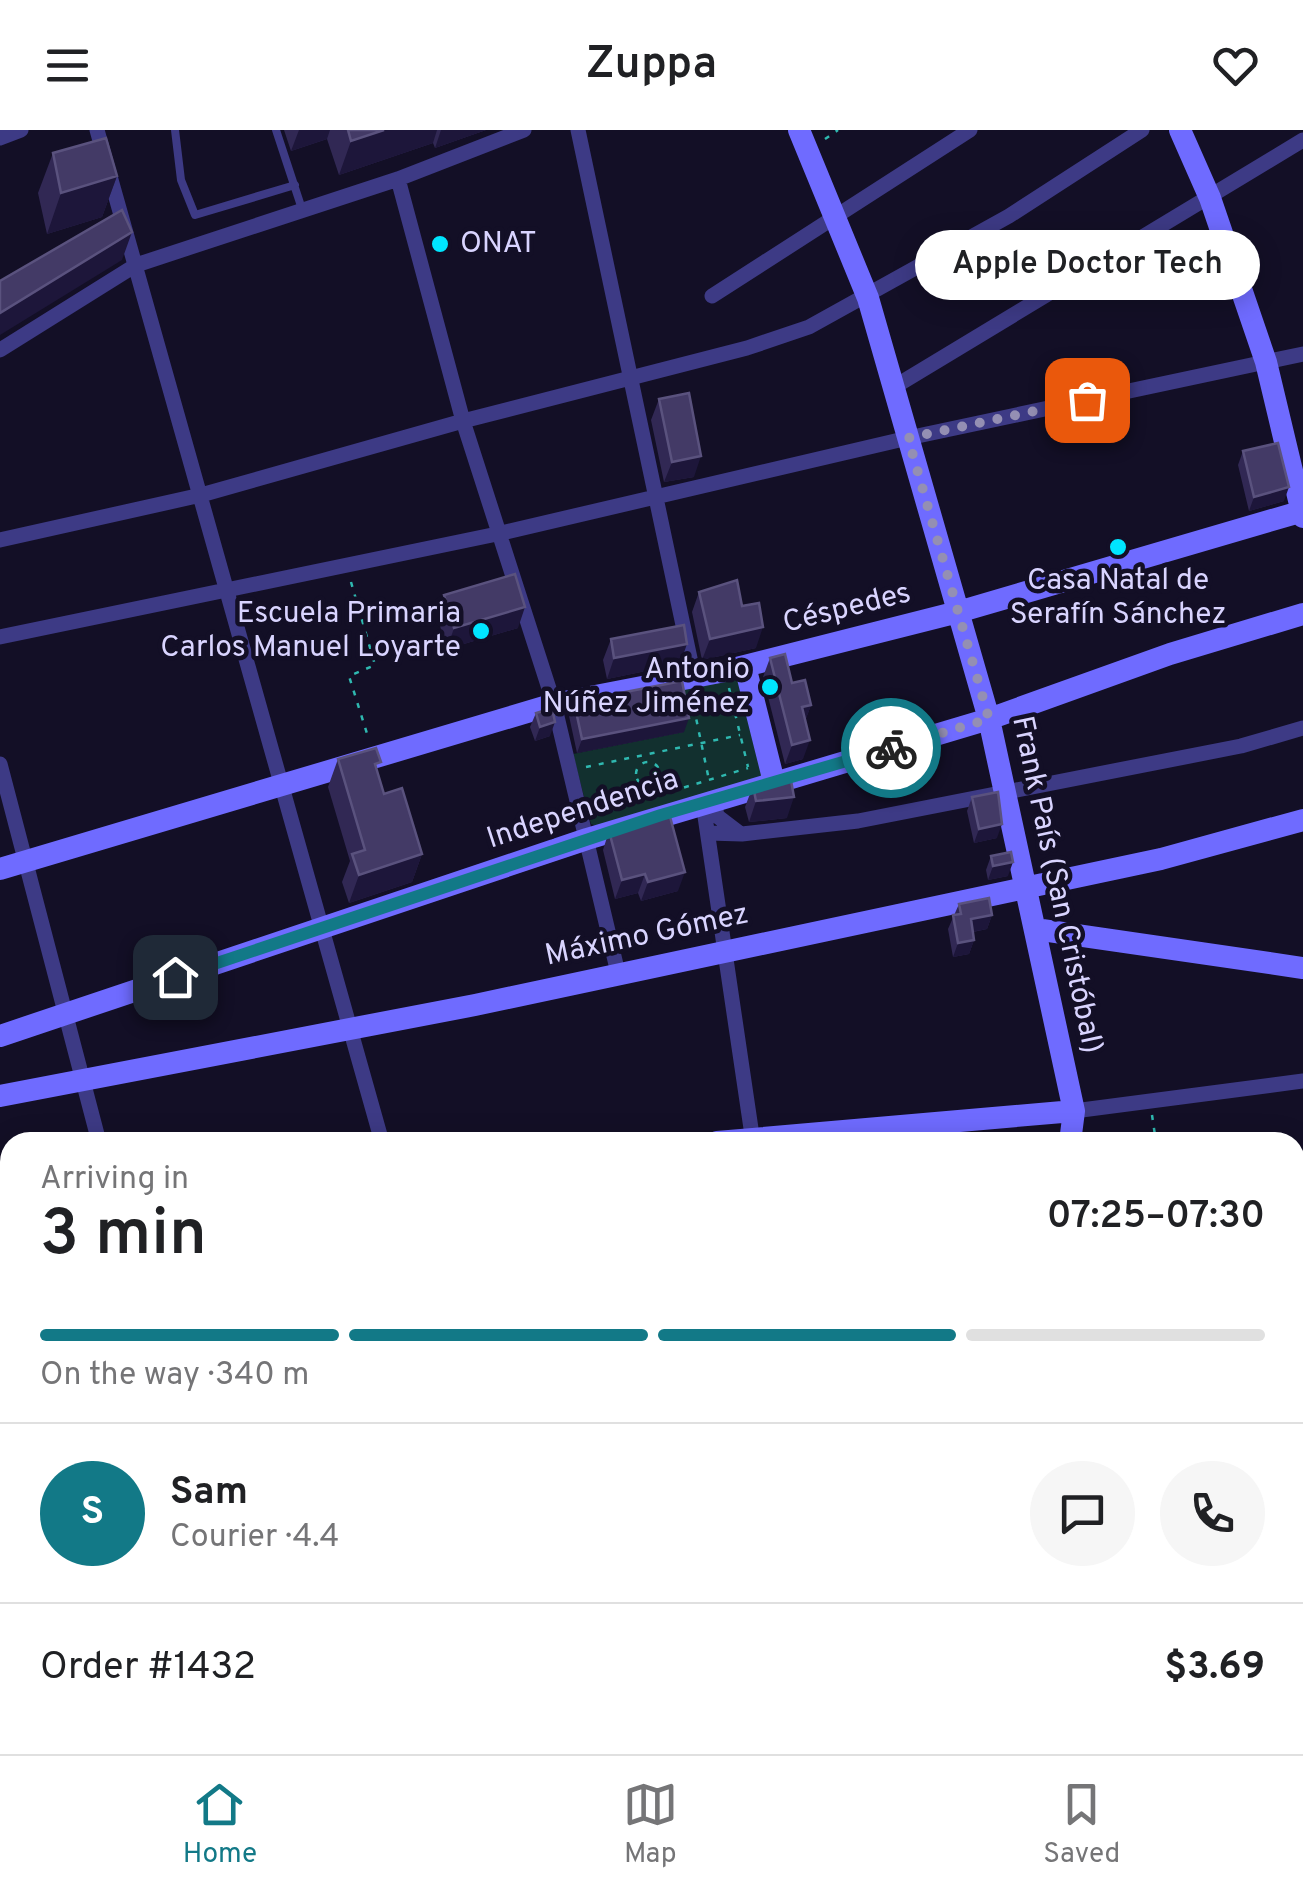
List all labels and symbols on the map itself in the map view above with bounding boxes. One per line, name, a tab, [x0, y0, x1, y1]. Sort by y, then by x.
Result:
place label: ONAT	[460, 226, 537, 263]
callout: Apple Doctor Tech	[914, 230, 1260, 300]
marker: ONAT	[429, 233, 451, 255]
pin	[1045, 358, 1130, 443]
marker: Casa Natal de Serafín Sánchez	[1107, 536, 1129, 558]
place label: Casa Natal de Serafín Sánchez	[1010, 563, 1226, 634]
street label: Céspedes	[779, 575, 915, 643]
place label: Escuela Primaria Carlos Manuel Loyarte	[160, 596, 461, 667]
marker: Escuela Primaria Carlos Manuel Loyarte	[470, 620, 492, 642]
place label: Antonio Núñez Jiménez	[543, 652, 750, 723]
marker: Antonio Núñez Jiménez	[759, 676, 781, 698]
courier	[841, 698, 941, 798]
street label: Frank País (San Cristóbal)	[1002, 713, 1110, 1057]
street label: Independencia	[482, 762, 684, 858]
street label: Máximo Gómez	[542, 896, 752, 976]
pin	[133, 935, 218, 1020]

